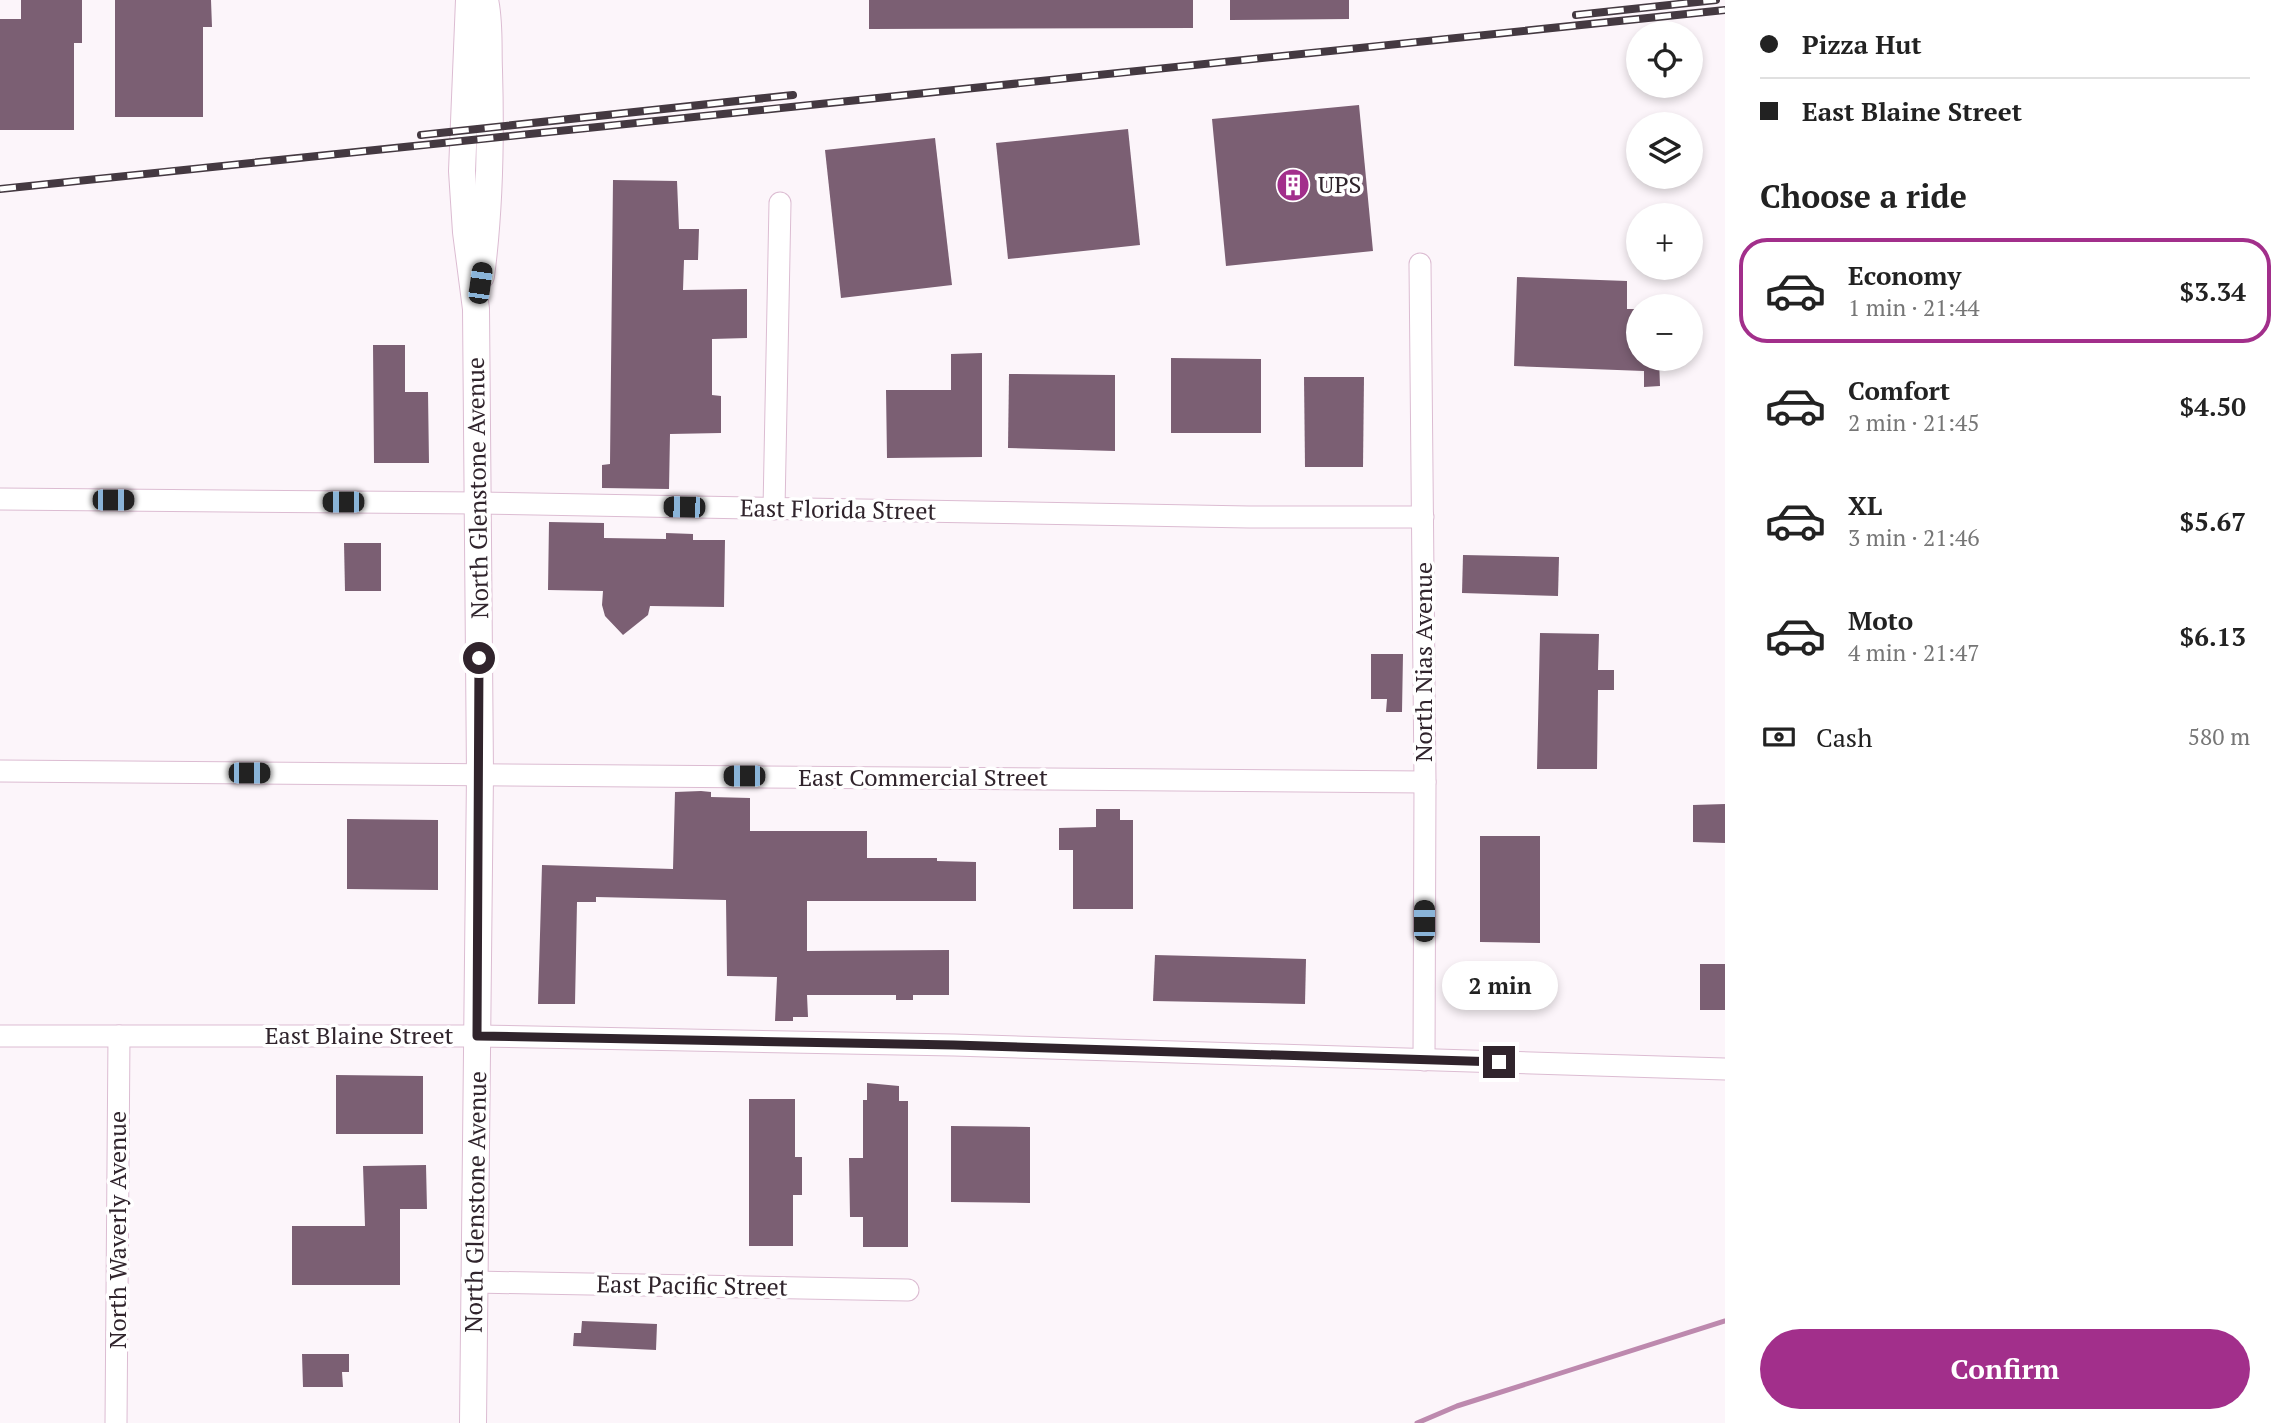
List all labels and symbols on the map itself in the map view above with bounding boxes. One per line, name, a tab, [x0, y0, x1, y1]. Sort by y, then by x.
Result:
building icon: UPS	[1274, 166, 1312, 204]
place label: UPS	[1318, 168, 1361, 200]
car	[467, 261, 494, 305]
street label: North Glenstone Avenue	[459, 357, 495, 619]
car	[93, 490, 135, 511]
street label: East Florida Street	[739, 491, 937, 527]
car	[323, 492, 365, 513]
car	[663, 496, 706, 518]
street label: North Nias Avenue	[1407, 562, 1439, 762]
route start	[463, 642, 495, 674]
street label: East Commercial Street	[798, 761, 1048, 793]
car	[229, 763, 271, 784]
car	[724, 766, 766, 787]
car	[1414, 900, 1435, 942]
callout: 2 min	[1441, 960, 1557, 1010]
street label: East Blaine Street	[265, 1019, 453, 1051]
route end	[1483, 1046, 1515, 1078]
street label: North Glenstone Avenue	[457, 1071, 493, 1333]
street label: North Waverly Avenue	[101, 1111, 133, 1349]
street label: East Pacific Street	[596, 1267, 788, 1303]

